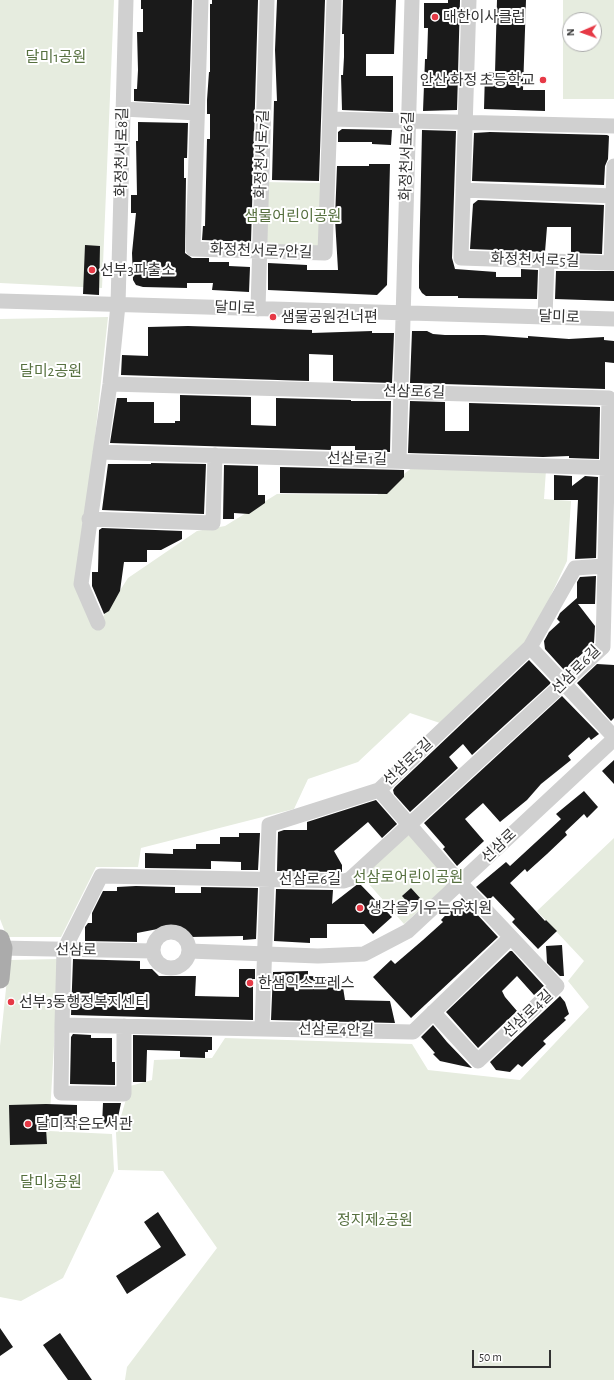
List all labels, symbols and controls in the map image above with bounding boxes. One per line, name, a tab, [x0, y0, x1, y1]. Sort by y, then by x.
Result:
place label: 대한이사클럽	[443, 8, 526, 26]
marker: 대한이사클럽	[430, 12, 440, 22]
north arrow	[562, 12, 602, 52]
text: N	[565, 28, 576, 36]
park label: 달미1공원	[26, 48, 86, 66]
place label: 안산 화정 초등학교	[420, 71, 535, 89]
marker: 안산 화정 초등학교	[538, 75, 548, 85]
street label: 화정천서로8길	[112, 107, 132, 197]
street label: 화정천서로7길	[251, 109, 273, 199]
street label: 화정천서로6길	[396, 111, 418, 201]
park label: 샘물어린이공원	[245, 207, 341, 225]
street label: 화정천서로7안길	[209, 240, 313, 262]
street label: 화정천서로5길	[490, 249, 580, 271]
place label: 선부3파출소	[100, 261, 175, 279]
marker: 선부3파출소	[87, 265, 97, 275]
street label: 달미로	[214, 298, 256, 318]
street label: 달미로	[538, 307, 580, 327]
place label: 샘물공원건너편	[281, 308, 378, 326]
marker: 샘물공원건너편	[268, 312, 278, 322]
park label: 달미2공원	[20, 362, 82, 380]
street label: 선삼로6길	[383, 382, 445, 402]
street label: 선삼로1길	[327, 449, 387, 469]
street label: 선삼로6길	[548, 642, 604, 698]
street label: 선삼로5길	[379, 734, 437, 790]
street label: 선삼로	[478, 825, 520, 867]
park label: 선삼로어린이공원	[353, 868, 463, 886]
street label: 선삼로6길	[279, 870, 341, 888]
place label: 생각을키우는유치원	[368, 899, 492, 917]
marker: 생각을키우는유치원	[355, 903, 365, 913]
street label: 선삼로	[55, 941, 97, 959]
place label: 한샘익스프레스	[258, 974, 355, 992]
marker: 한샘익스프레스	[245, 978, 255, 988]
street label: 선삼로4길	[499, 986, 557, 1042]
place label: 선부3동행정복지센터	[19, 993, 149, 1011]
marker: 선부3동행정복지센터	[6, 997, 16, 1007]
street label: 선삼로4안길	[298, 1020, 374, 1040]
place label: 달미작은도서관	[36, 1115, 133, 1133]
marker: 달미작은도서관	[23, 1119, 33, 1129]
park label: 달미3공원	[20, 1173, 82, 1191]
park label: 정지제2공원	[337, 1211, 413, 1229]
scale bar	[474, 1342, 553, 1368]
text: 50 m	[479, 1351, 502, 1363]

